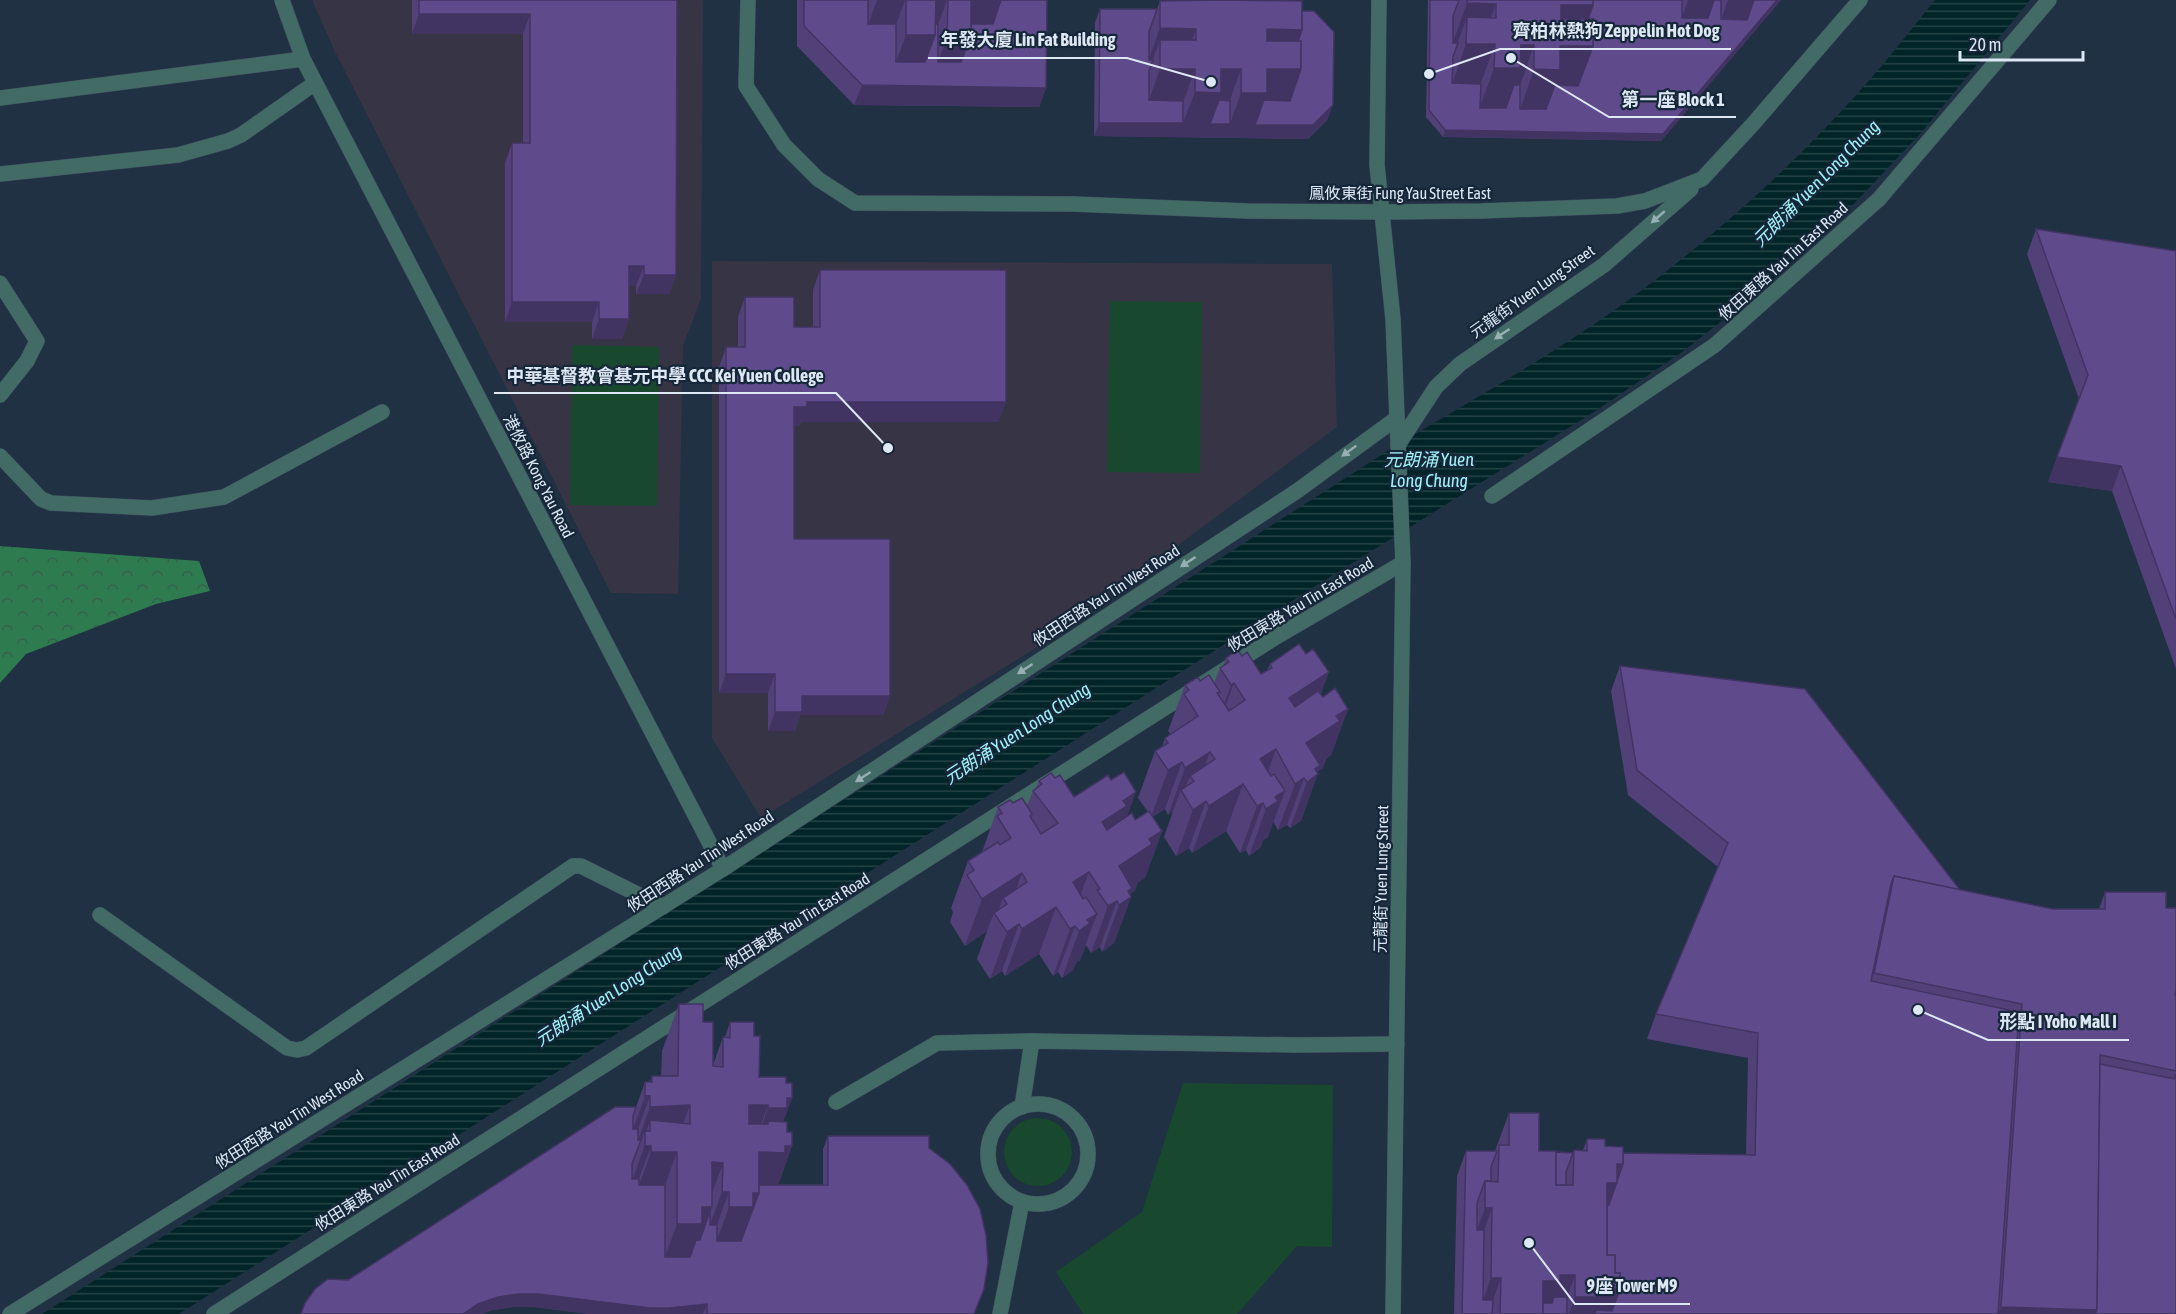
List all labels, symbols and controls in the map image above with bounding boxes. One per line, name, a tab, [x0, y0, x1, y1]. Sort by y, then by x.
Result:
callout: 齊柏林熱狗 Zeppelin Hot Dog	[1500, 13, 1731, 49]
text: 齊柏林熱狗 Zeppelin Hot Dog	[1513, 20, 1720, 41]
callout: 年發大廈 Lin Fat Building	[928, 22, 1127, 58]
scale bar	[1960, 24, 2083, 62]
text: 年發大廈 Lin Fat Building	[941, 29, 1116, 50]
text: 20 m	[1969, 34, 2001, 55]
callout: 第一座 Block 1	[1609, 81, 1736, 117]
text: 第一座 Block 1	[1621, 89, 1725, 110]
water label: 元朗涌 Yuen Long Chung	[1748, 115, 1884, 251]
street label: 鳳攸東街 Fung Yau Street East	[1309, 184, 1492, 203]
street label: 攸田東路 Yau Tin East Road	[1715, 198, 1851, 324]
one-way arrow	[1651, 210, 1666, 223]
street label: 元龍街 Yuen Lung Street	[1466, 241, 1599, 342]
one-way arrow	[1494, 328, 1510, 339]
callout: 中華基督教會基元中學 CCC Kei Yuen College	[494, 357, 836, 393]
text: 中華基督教會基元中學 CCC Kei Yuen College	[506, 365, 824, 386]
street label: 港攸路 Kong Yau Road	[499, 411, 578, 541]
one-way arrow	[1341, 445, 1356, 457]
water label: 元朗涌 Yuen Long Chung	[1384, 449, 1474, 491]
street label: 攸田西路 Yau Tin West Road	[1029, 541, 1183, 649]
street label: 攸田東路 Yau Tin East Road	[1224, 553, 1376, 655]
one-way arrow	[1180, 556, 1196, 567]
one-way arrow	[1017, 664, 1034, 675]
water label: 元朗涌 Yuen Long Chung	[940, 678, 1094, 788]
one-way arrow	[855, 771, 871, 783]
street label: 元龍街 Yuen Lung Street	[1371, 804, 1392, 953]
street label: 攸田西路 Yau Tin West Road	[623, 807, 777, 915]
street label: 攸田東路 Yau Tin East Road	[721, 869, 873, 973]
water label: 元朗涌 Yuen Long Chung	[531, 940, 685, 1050]
callout: 形點 I Yoho Mall I	[1988, 1004, 2129, 1040]
text: 形點 I Yoho Mall I	[1999, 1011, 2117, 1032]
street label: 攸田西路 Yau Tin West Road	[212, 1066, 366, 1172]
street label: 攸田東路 Yau Tin East Road	[311, 1130, 463, 1234]
callout: 9座 Tower M9	[1575, 1268, 1690, 1304]
text: 9座 Tower M9	[1586, 1275, 1678, 1296]

